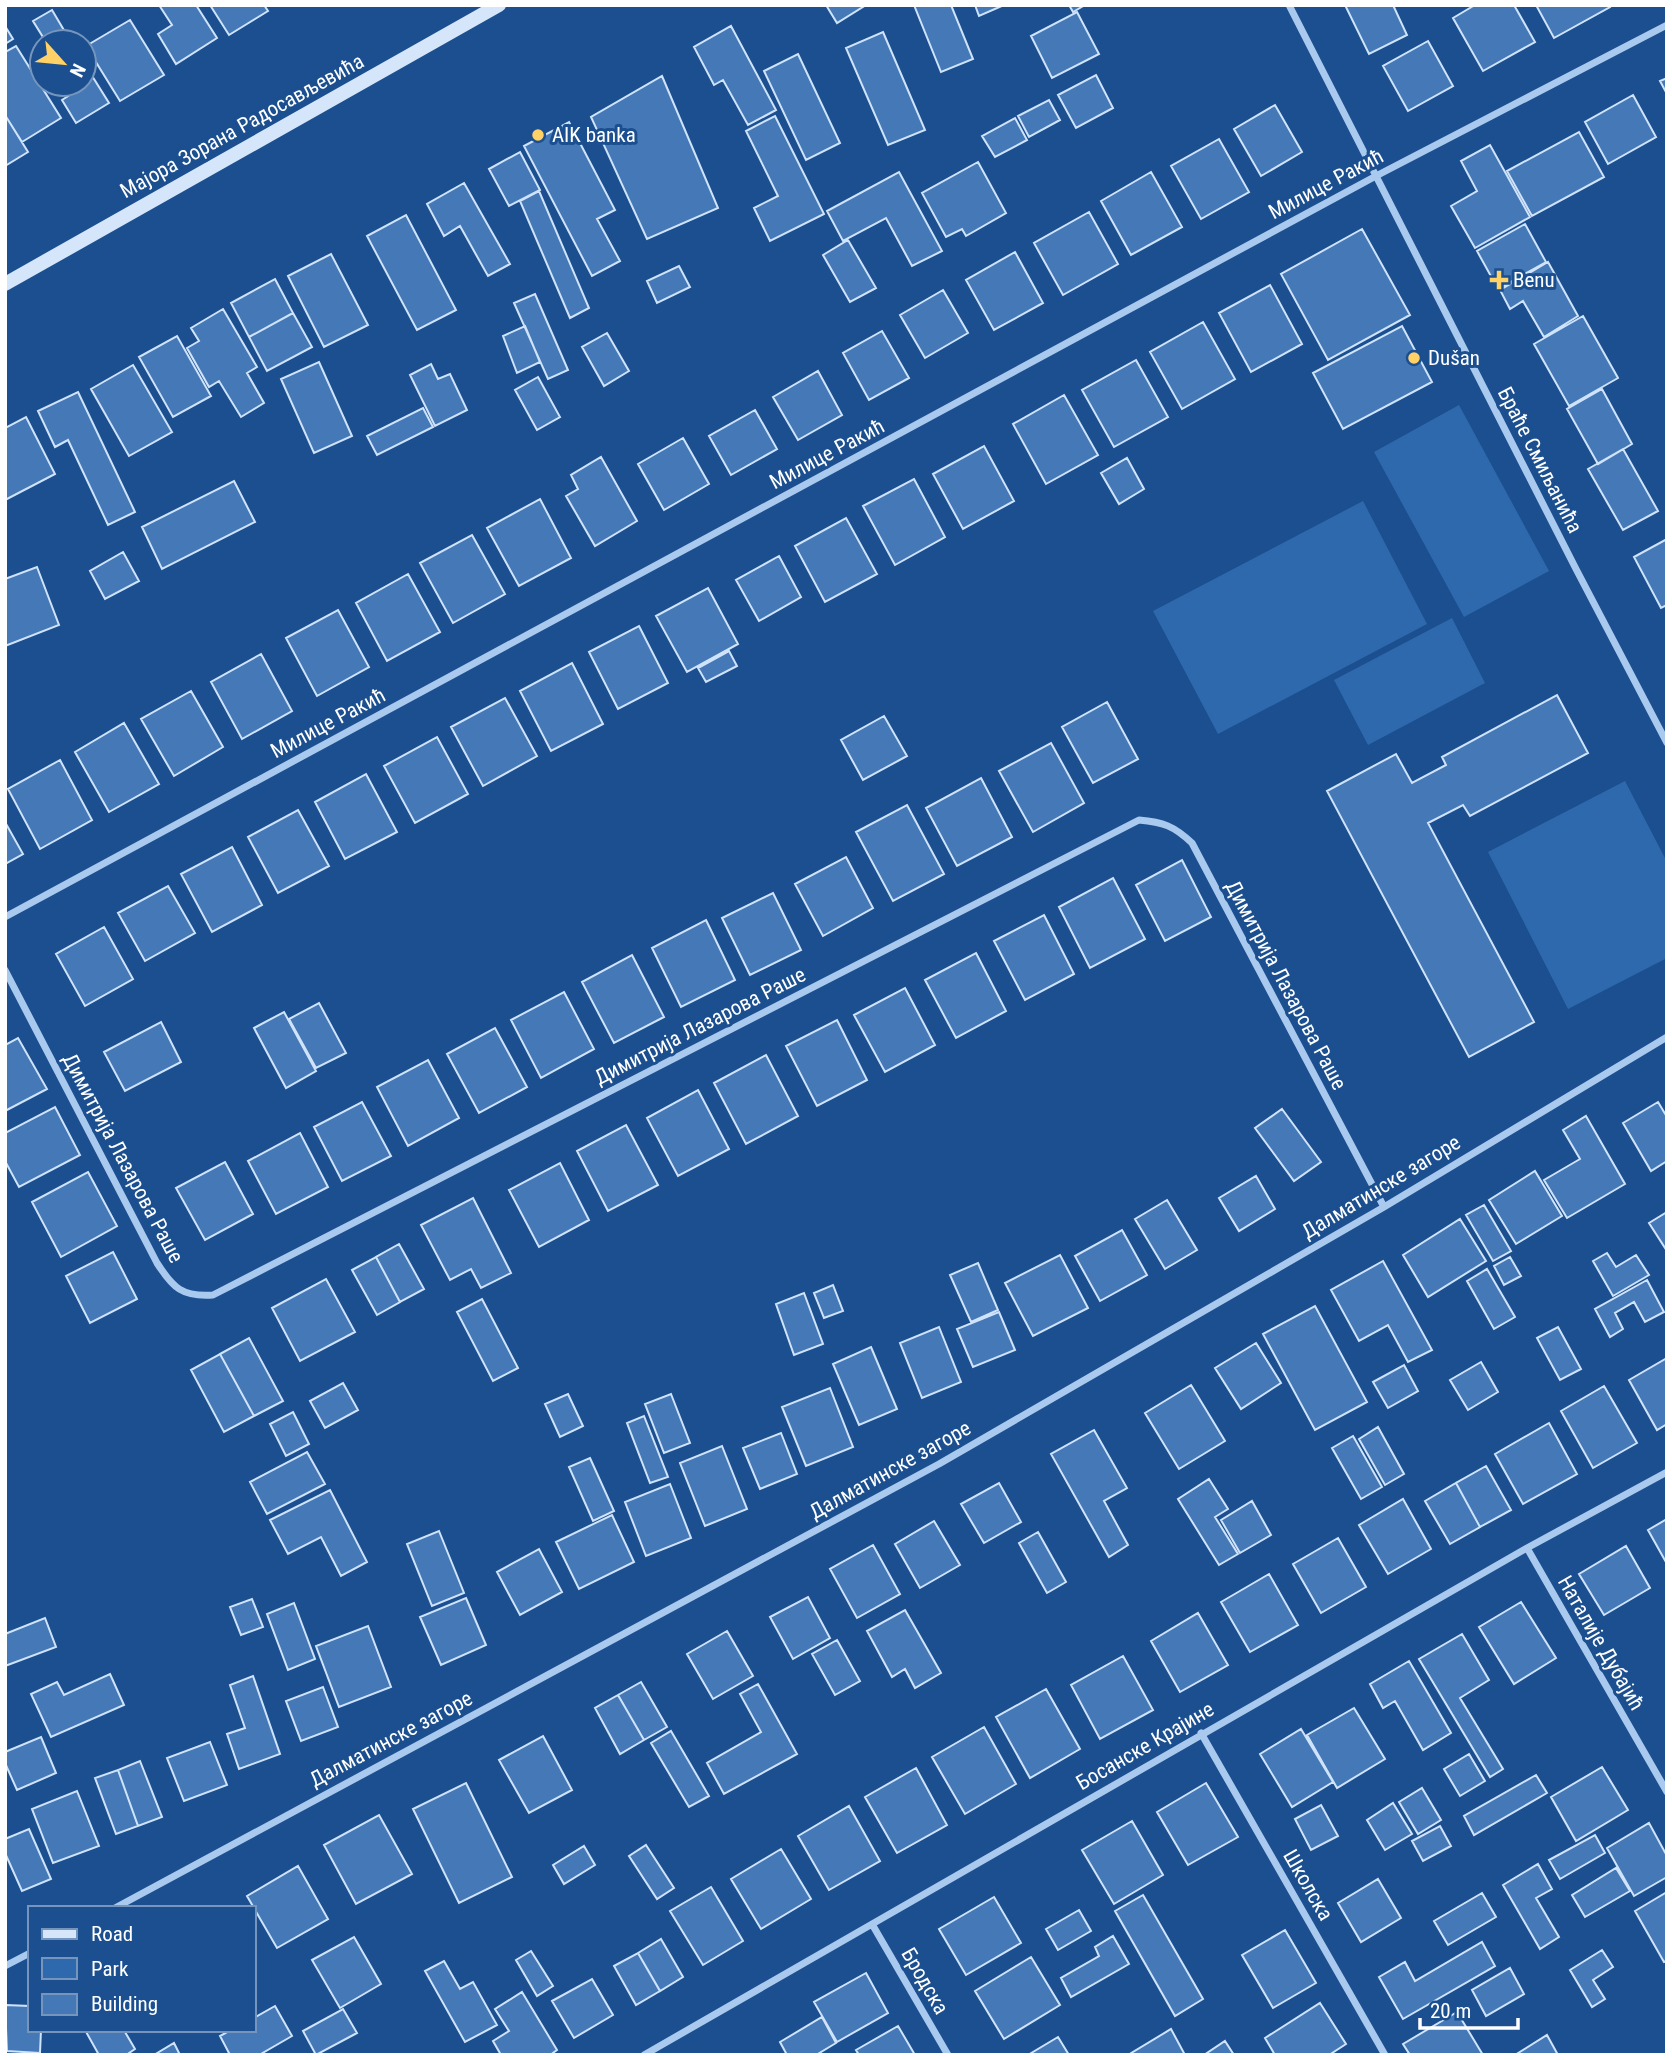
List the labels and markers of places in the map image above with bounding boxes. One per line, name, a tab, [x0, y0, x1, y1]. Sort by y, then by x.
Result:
place label: AIK banka	[552, 123, 636, 147]
marker: AIK banka	[530, 127, 546, 143]
place label: Benu	[1513, 268, 1555, 292]
marker: Benu	[1491, 272, 1507, 288]
place label: Dušan	[1428, 346, 1480, 370]
marker: Dušan	[1406, 350, 1422, 366]

